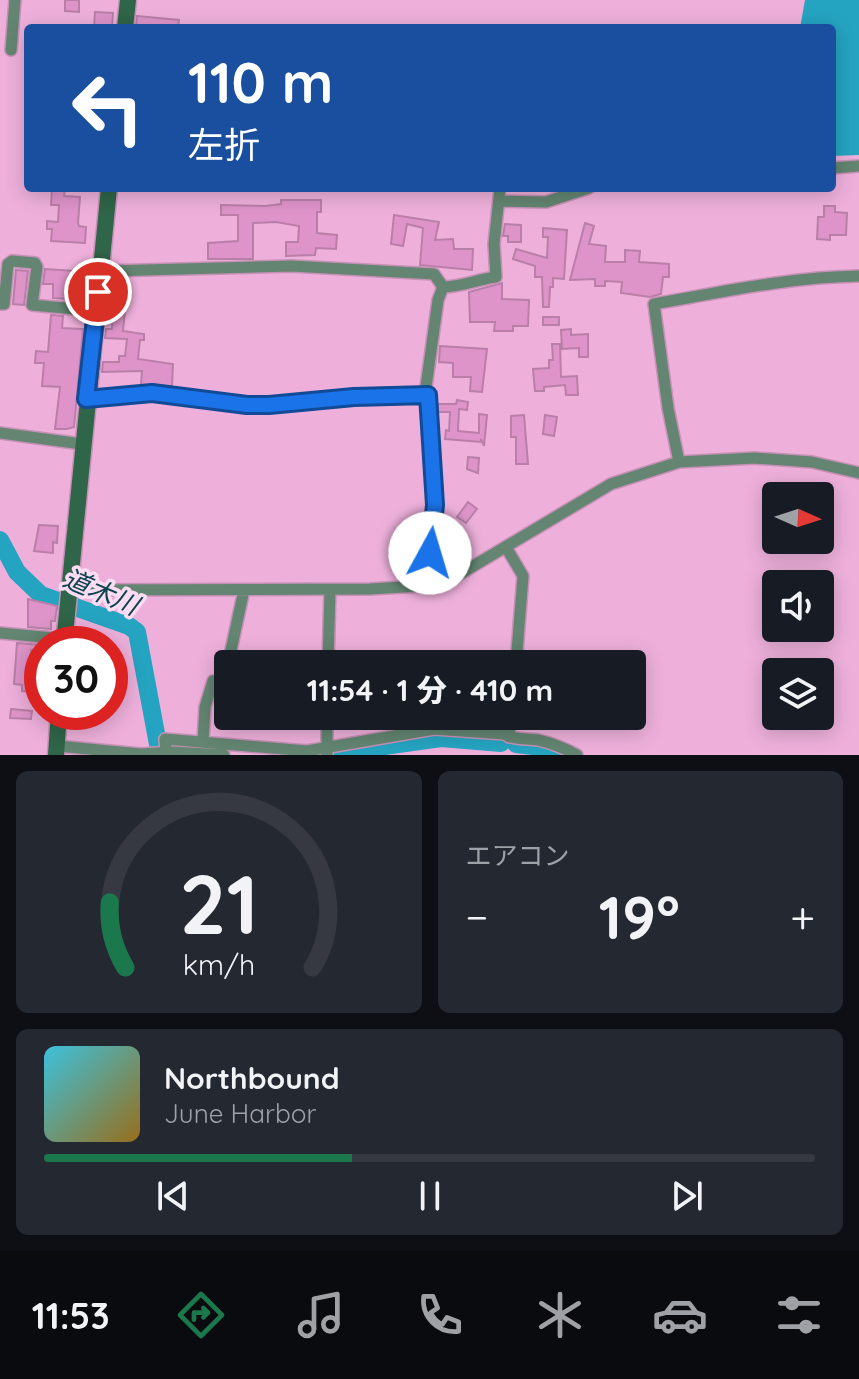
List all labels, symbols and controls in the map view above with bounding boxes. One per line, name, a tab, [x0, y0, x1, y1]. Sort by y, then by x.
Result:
text: 110 m	[188, 47, 333, 117]
icon: left	[56, 56, 160, 160]
text: 左折	[188, 122, 260, 167]
pin	[64, 258, 132, 326]
icon: arrive	[76, 270, 120, 314]
north arrow	[762, 482, 834, 554]
map controls	[762, 482, 834, 730]
position arrow	[388, 511, 472, 595]
water label: 道木川	[59, 561, 146, 623]
button: sound	[762, 570, 834, 642]
speed limit sign: 30	[24, 626, 128, 730]
button: layers	[762, 658, 834, 730]
text: 11:54 · 1 分 · 410 m	[307, 671, 553, 709]
text: エアコン	[466, 839, 570, 872]
text: 21	[179, 851, 259, 955]
text: 19°	[599, 879, 680, 954]
text: −	[466, 889, 488, 944]
text: +	[790, 889, 815, 944]
text: km/h	[182, 946, 255, 982]
text: Northbound	[164, 1059, 340, 1097]
text: June Harbor	[164, 1097, 316, 1130]
icon: previous	[151, 1174, 195, 1218]
icon: pause	[408, 1174, 452, 1218]
icon: next	[665, 1174, 709, 1218]
icon: directions	[173, 1287, 229, 1343]
icon: music	[293, 1287, 349, 1343]
icon: phone	[412, 1287, 468, 1343]
icon: climate	[532, 1287, 588, 1343]
icon: car	[652, 1287, 708, 1343]
icon: filters	[771, 1287, 827, 1343]
text: 11:53	[32, 1293, 110, 1338]

